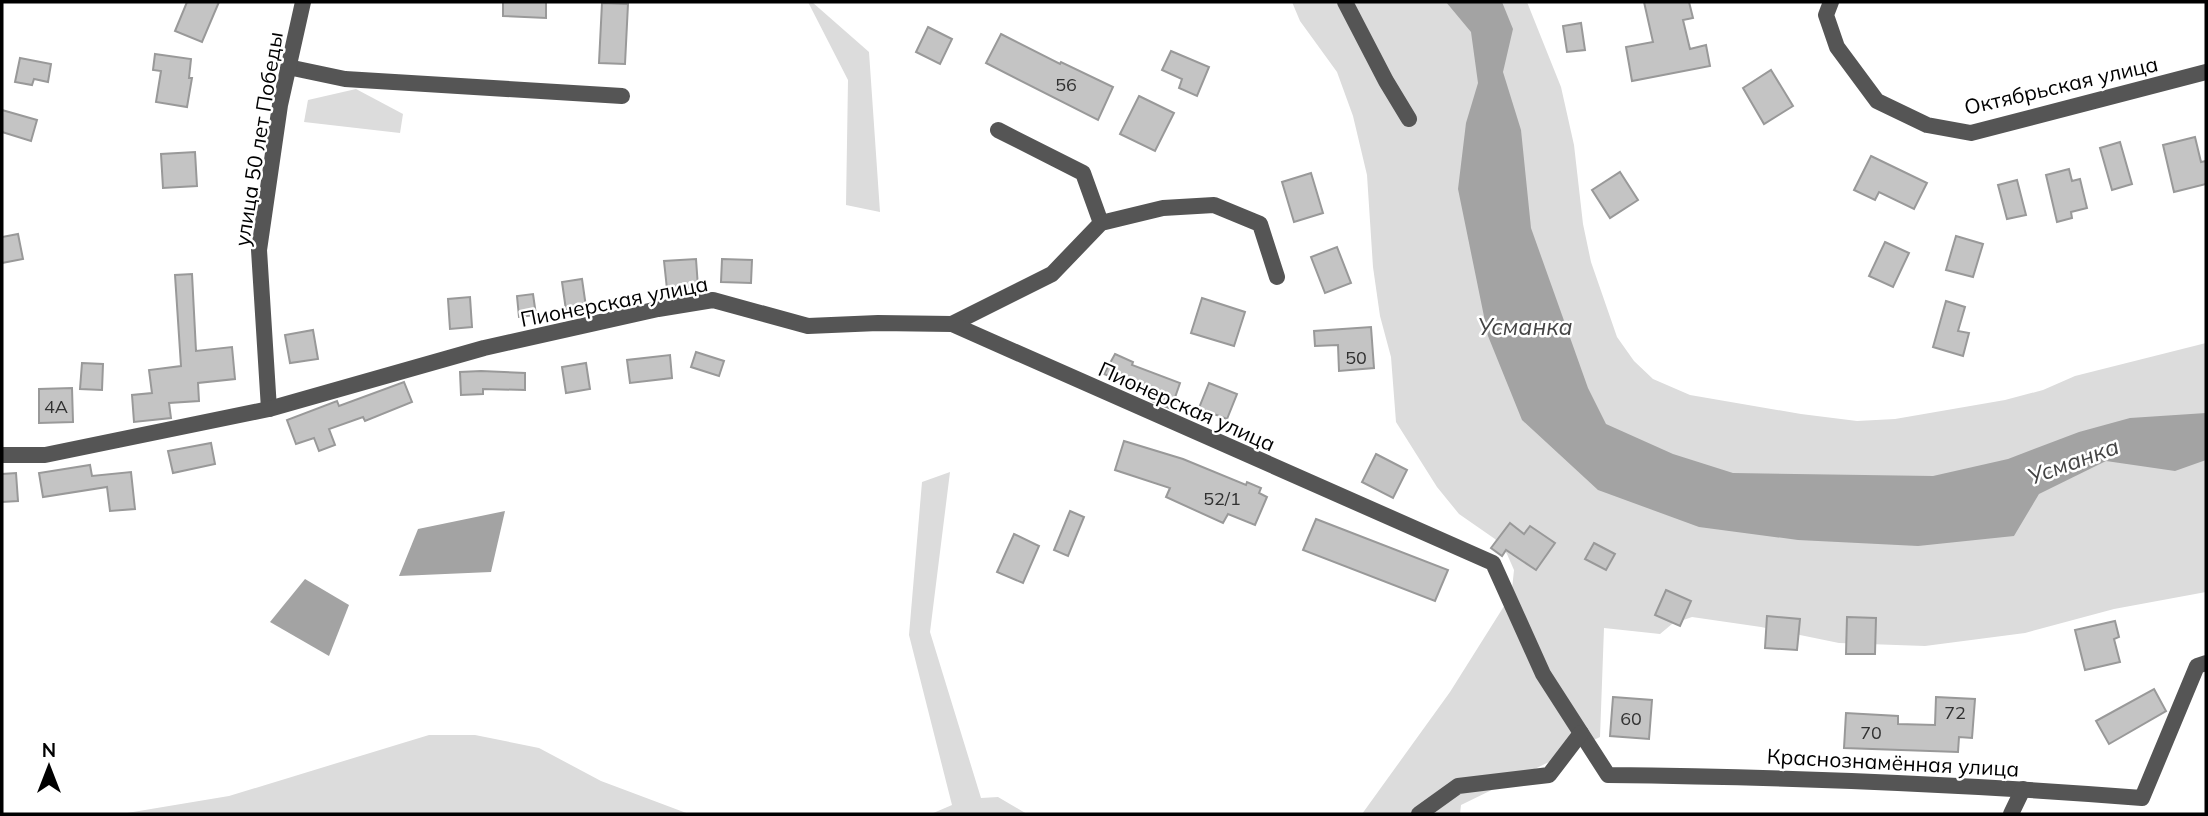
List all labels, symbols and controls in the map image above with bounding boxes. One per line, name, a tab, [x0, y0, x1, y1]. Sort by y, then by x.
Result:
street label: улица 50 лет Победы	[228, 30, 288, 248]
street label: Октябрьская улица	[1962, 50, 2160, 120]
house number: 56	[1055, 73, 1077, 96]
street label: Пионерская улица	[518, 270, 710, 332]
water label: Усманка	[1477, 312, 1573, 341]
house number: 50	[1345, 346, 1367, 369]
street label: Пионерская улица	[1095, 355, 1279, 457]
house number: 4А	[44, 395, 68, 418]
water label: Усманка	[2023, 431, 2123, 491]
house number: 52/1	[1203, 487, 1241, 510]
house number: 72	[1944, 701, 1966, 724]
house number: 60	[1620, 707, 1642, 730]
house number: 70	[1860, 721, 1882, 744]
north arrow	[14, 732, 84, 802]
text: N	[42, 738, 56, 762]
street label: Краснознамённая улица	[1766, 742, 2020, 782]

